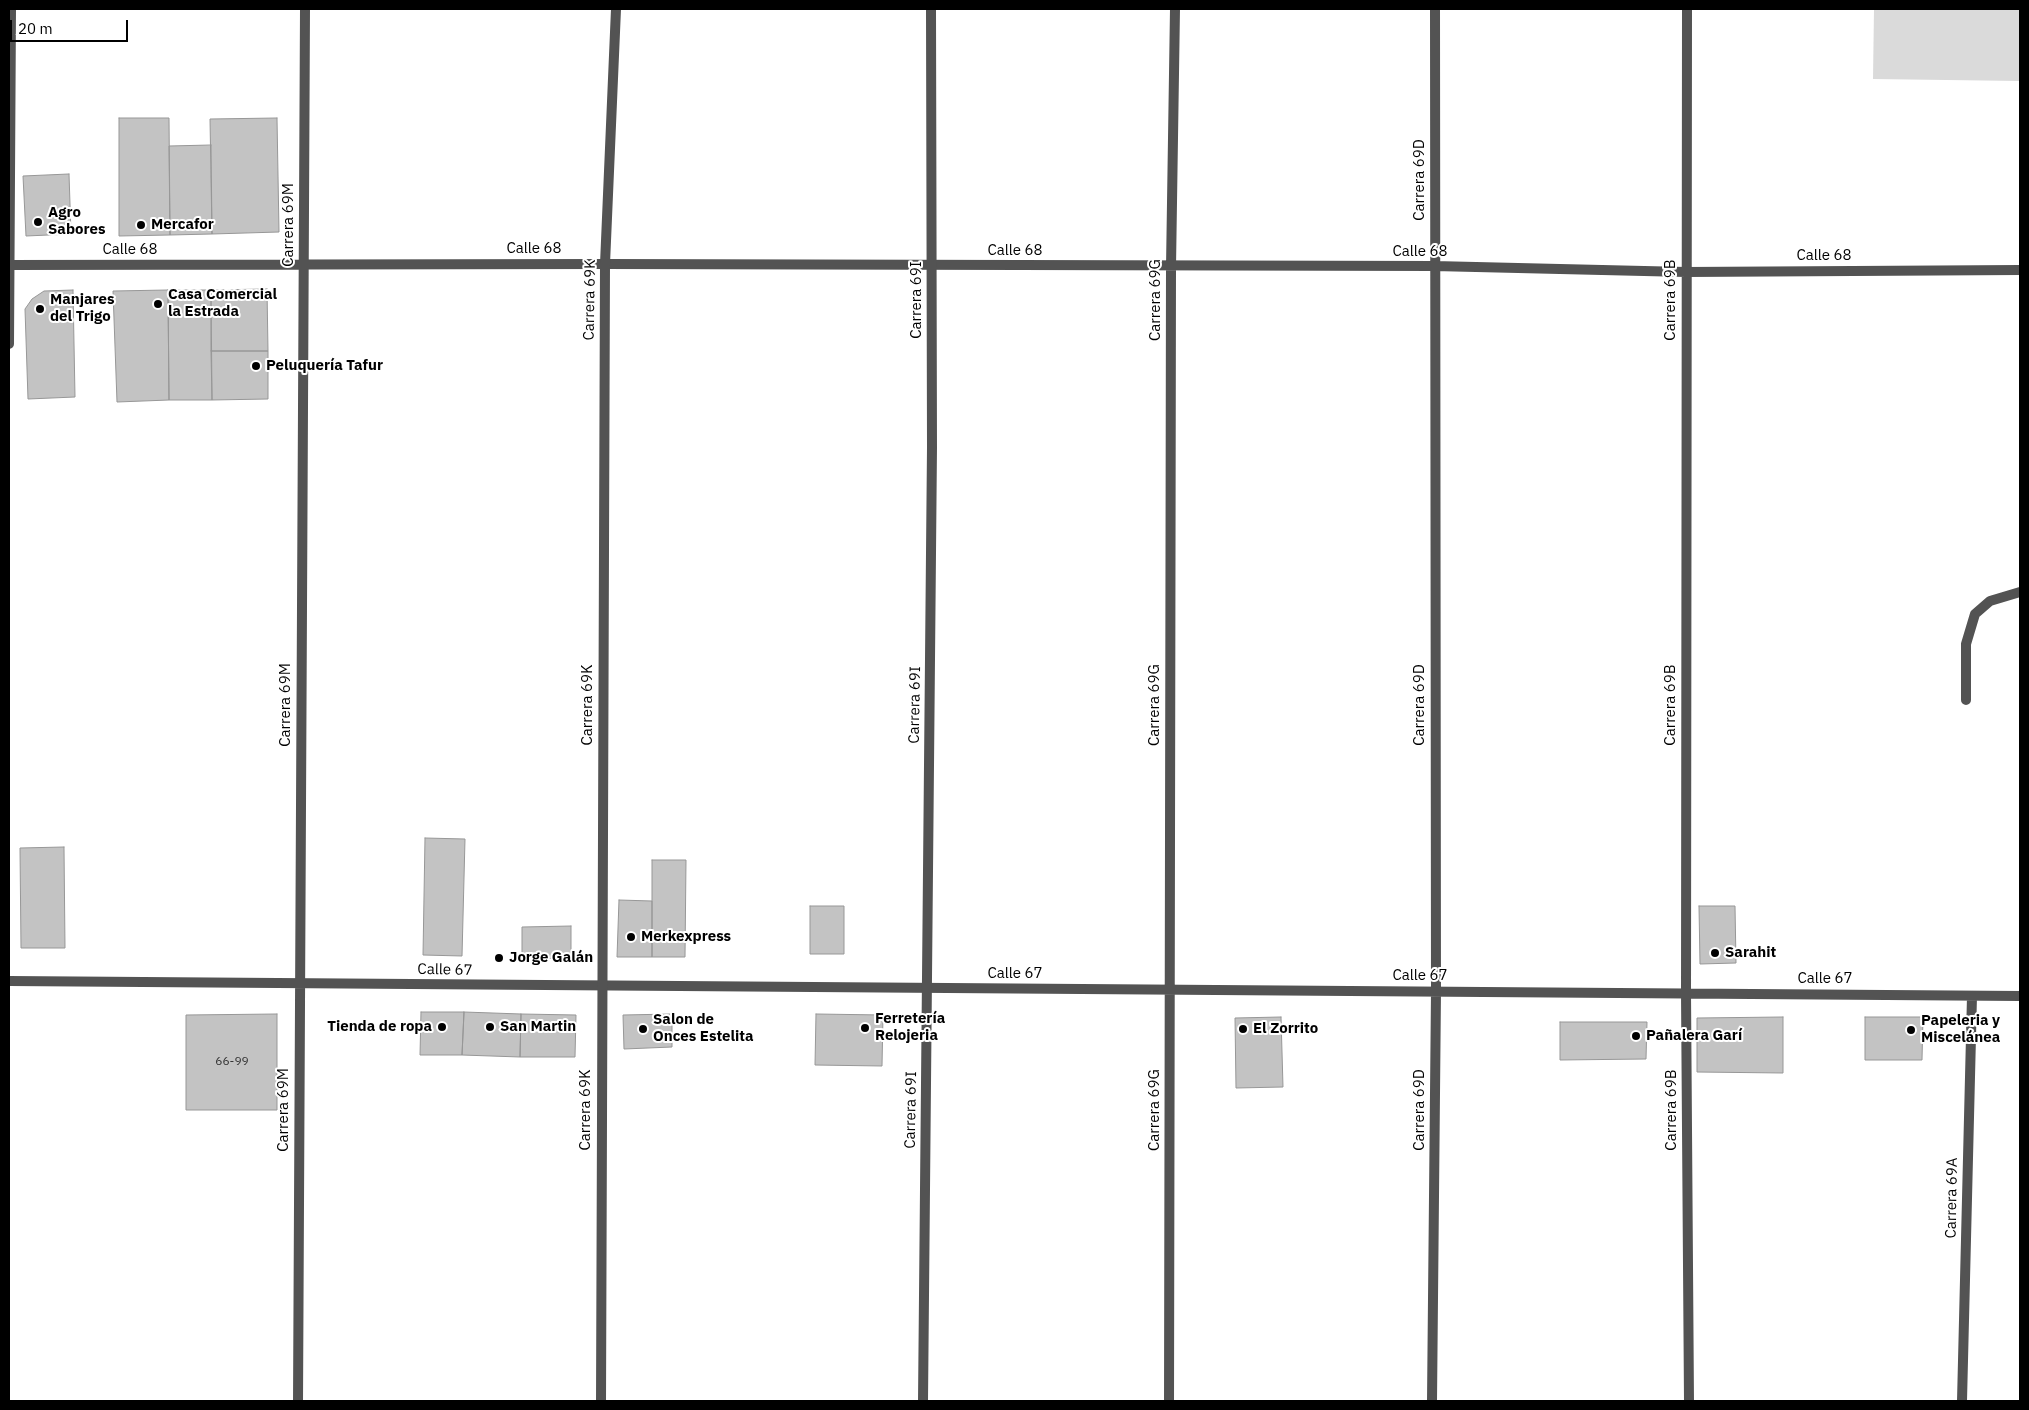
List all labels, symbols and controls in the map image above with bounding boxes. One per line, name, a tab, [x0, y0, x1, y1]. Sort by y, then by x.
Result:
scale bar	[12, 10, 130, 42]
text: 20 m	[18, 19, 53, 38]
street label: Carrera 69D	[1411, 139, 1429, 221]
street label: Carrera 69M	[280, 183, 298, 267]
place label: Agro Sabores	[48, 204, 105, 239]
marker: Agro Sabores	[32, 216, 44, 228]
place label: Mercafor	[151, 216, 214, 234]
marker: Mercafor	[135, 219, 147, 231]
street label: Calle 68	[506, 240, 562, 258]
street label: Calle 68	[102, 241, 158, 259]
street label: Calle 68	[987, 242, 1043, 260]
street label: Calle 68	[1392, 243, 1448, 261]
street label: Calle 68	[1796, 247, 1852, 265]
street label: Carrera 69K	[580, 259, 600, 341]
street label: Carrera 69G	[1147, 259, 1165, 341]
street label: Carrera 69B	[1662, 259, 1680, 341]
street label: Carrera 69I	[908, 261, 926, 339]
place label: Casa Comercial la Estrada	[168, 286, 277, 321]
place label: Manjares del Trigo	[50, 291, 115, 326]
marker: Casa Comercial la Estrada	[152, 298, 164, 310]
marker: Manjares del Trigo	[34, 303, 46, 315]
place label: Peluquería Tafur	[266, 357, 383, 375]
marker: Peluquería Tafur	[250, 360, 262, 372]
street label: Carrera 69M	[277, 663, 295, 747]
street label: Carrera 69G	[1146, 664, 1164, 746]
street label: Carrera 69D	[1411, 664, 1429, 746]
street label: Carrera 69B	[1662, 664, 1680, 746]
street label: Carrera 69K	[579, 665, 597, 745]
street label: Carrera 69I	[905, 666, 925, 744]
place label: Merkexpress	[641, 928, 731, 946]
marker: Merkexpress	[625, 931, 637, 943]
place label: Sarahit	[1725, 944, 1776, 962]
marker: Sarahit	[1709, 947, 1721, 959]
place label: Jorge Galán	[509, 949, 593, 967]
marker: Jorge Galán	[493, 952, 505, 964]
street label: Calle 67	[417, 961, 473, 979]
street label: Calle 67	[987, 965, 1043, 983]
street label: Calle 67	[1392, 967, 1448, 985]
street label: Calle 67	[1797, 970, 1853, 988]
place label: Ferretería Relojeria	[875, 1010, 945, 1045]
place label: Salon de Onces Estelita	[653, 1011, 754, 1046]
place label: Papeleria y Miscelánea	[1921, 1012, 2000, 1047]
place label: Tienda de ropa	[327, 1018, 432, 1036]
place label: San Martin	[500, 1018, 576, 1036]
place label: El Zorrito	[1253, 1020, 1318, 1038]
marker: Tienda de ropa	[436, 1021, 448, 1033]
marker: San Martin	[484, 1021, 496, 1033]
marker: Ferretería Relojeria	[859, 1022, 871, 1034]
marker: Salon de Onces Estelita	[637, 1023, 649, 1035]
marker: El Zorrito	[1237, 1023, 1249, 1035]
marker: Papeleria y Miscelánea	[1905, 1024, 1917, 1036]
place label: Pañalera Garí	[1646, 1027, 1742, 1045]
marker: Pañalera Garí	[1630, 1030, 1642, 1042]
house number: 66-99	[215, 1055, 249, 1069]
street label: Carrera 69M	[275, 1068, 293, 1152]
street label: Carrera 69G	[1146, 1069, 1164, 1151]
street label: Carrera 69D	[1411, 1069, 1429, 1151]
street label: Carrera 69B	[1663, 1069, 1681, 1151]
street label: Carrera 69K	[577, 1070, 595, 1150]
street label: Carrera 69I	[901, 1071, 921, 1149]
street label: Carrera 69A	[1942, 1157, 1962, 1239]

